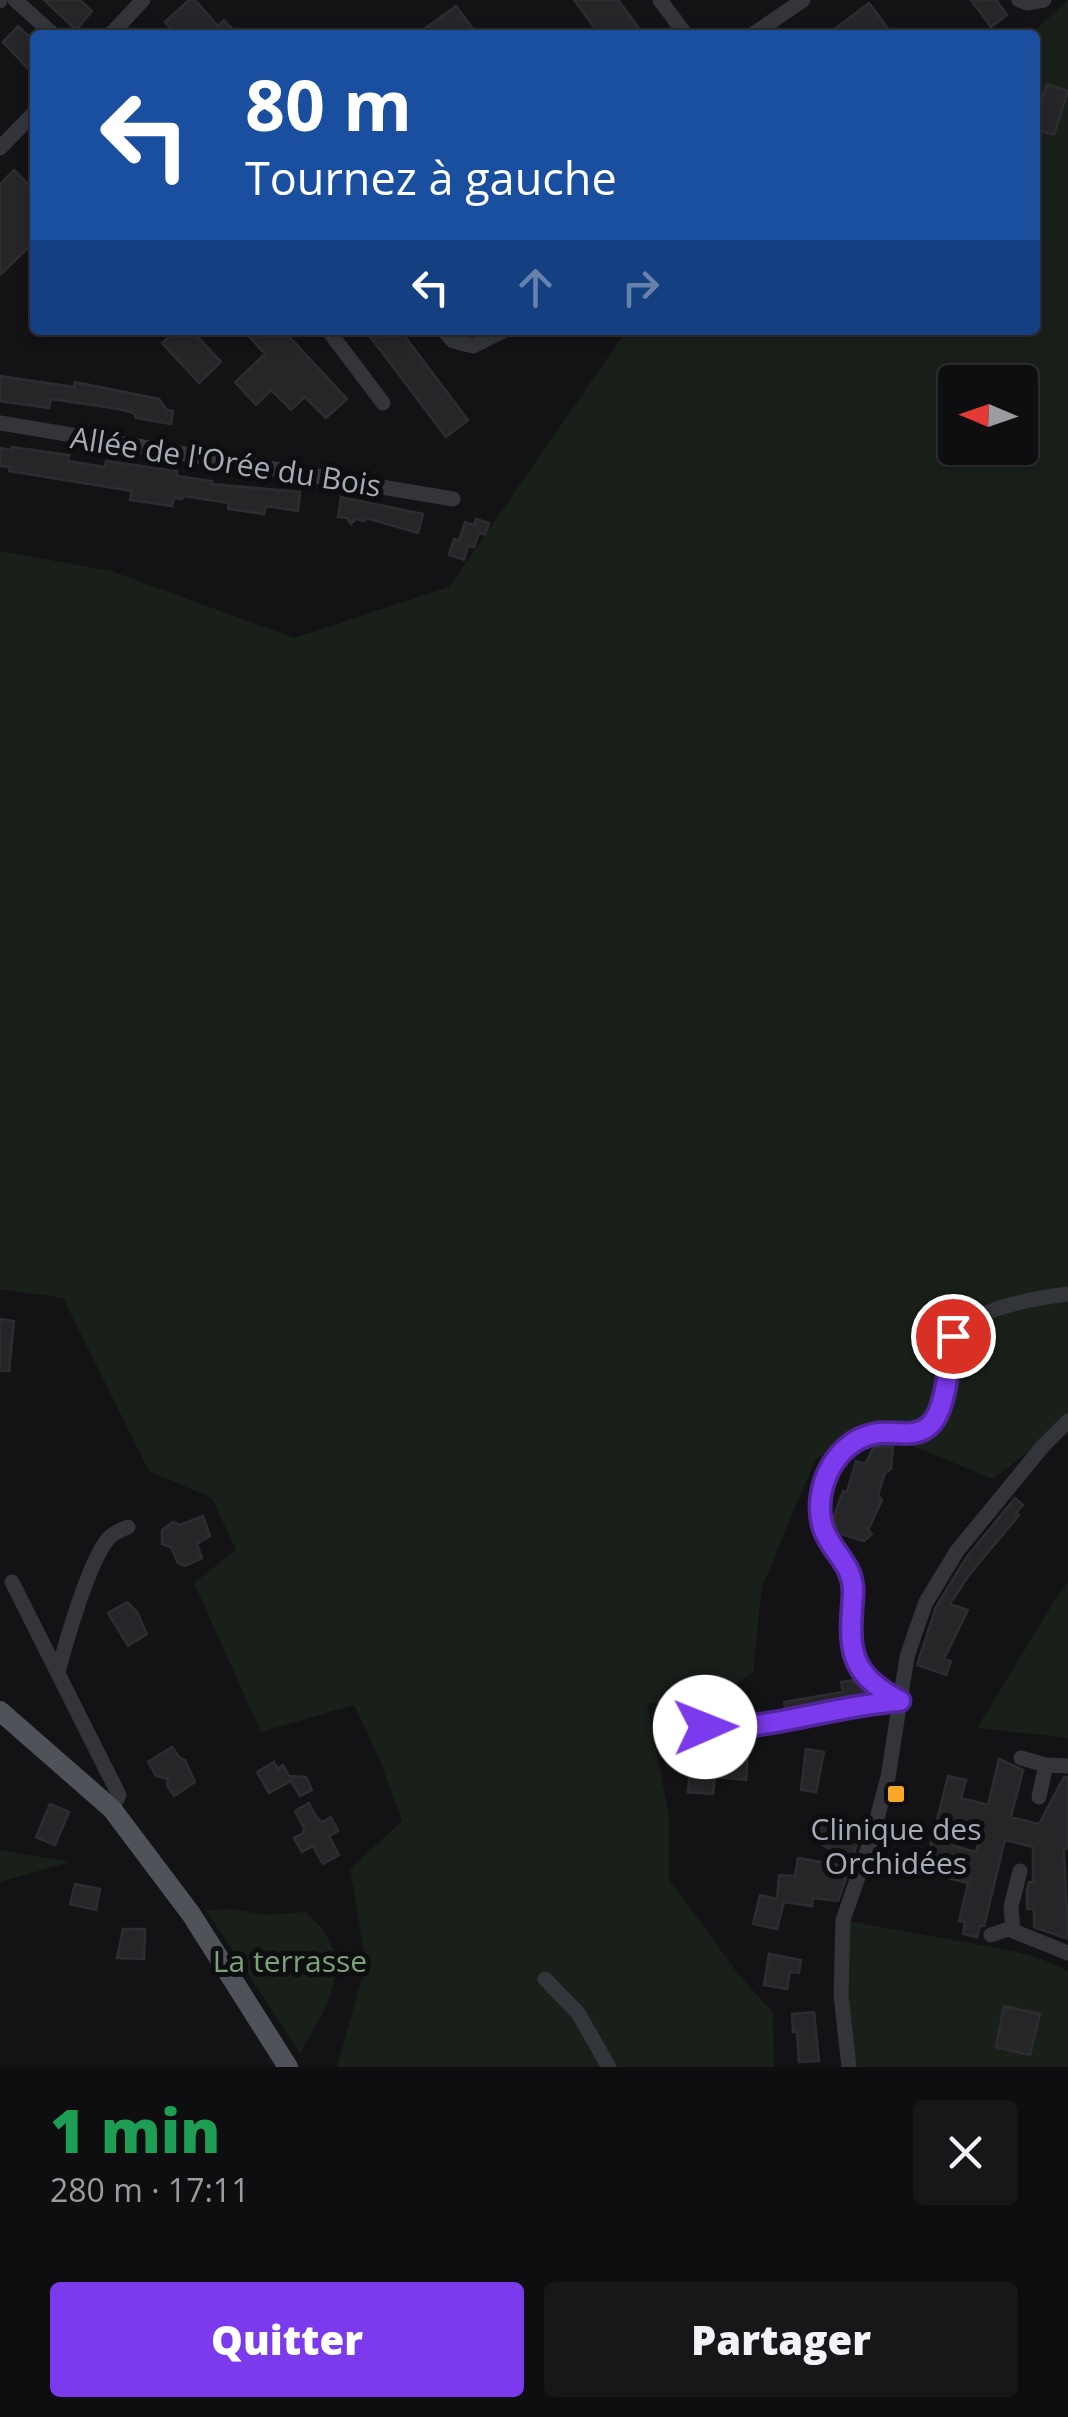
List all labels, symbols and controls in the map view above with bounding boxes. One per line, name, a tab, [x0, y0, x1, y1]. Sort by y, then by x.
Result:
text: 80 m	[245, 56, 412, 152]
icon: left	[80, 70, 210, 200]
text: Tournez à gauche	[245, 147, 617, 208]
icon: left	[403, 260, 458, 315]
icon: ahead	[508, 260, 563, 315]
icon: right	[613, 260, 668, 315]
north arrow	[938, 365, 1038, 465]
map controls	[938, 365, 1038, 465]
street label: Allée de l'Orée du Bois	[68, 416, 384, 506]
pin	[911, 1294, 996, 1379]
icon: arrive	[926, 1309, 981, 1364]
position arrow	[653, 1675, 757, 1779]
marker: Clinique des Orchidées	[885, 1783, 907, 1805]
place label: Clinique des Orchidées	[811, 1808, 981, 1883]
park label: La terrasse	[213, 1940, 367, 1981]
text: 1 min	[50, 2089, 220, 2171]
button: close	[913, 2100, 1018, 2205]
text: 280 m · 17:11	[50, 2168, 249, 2211]
button: Quitter	[50, 2282, 524, 2397]
button: Partager	[544, 2282, 1018, 2397]

